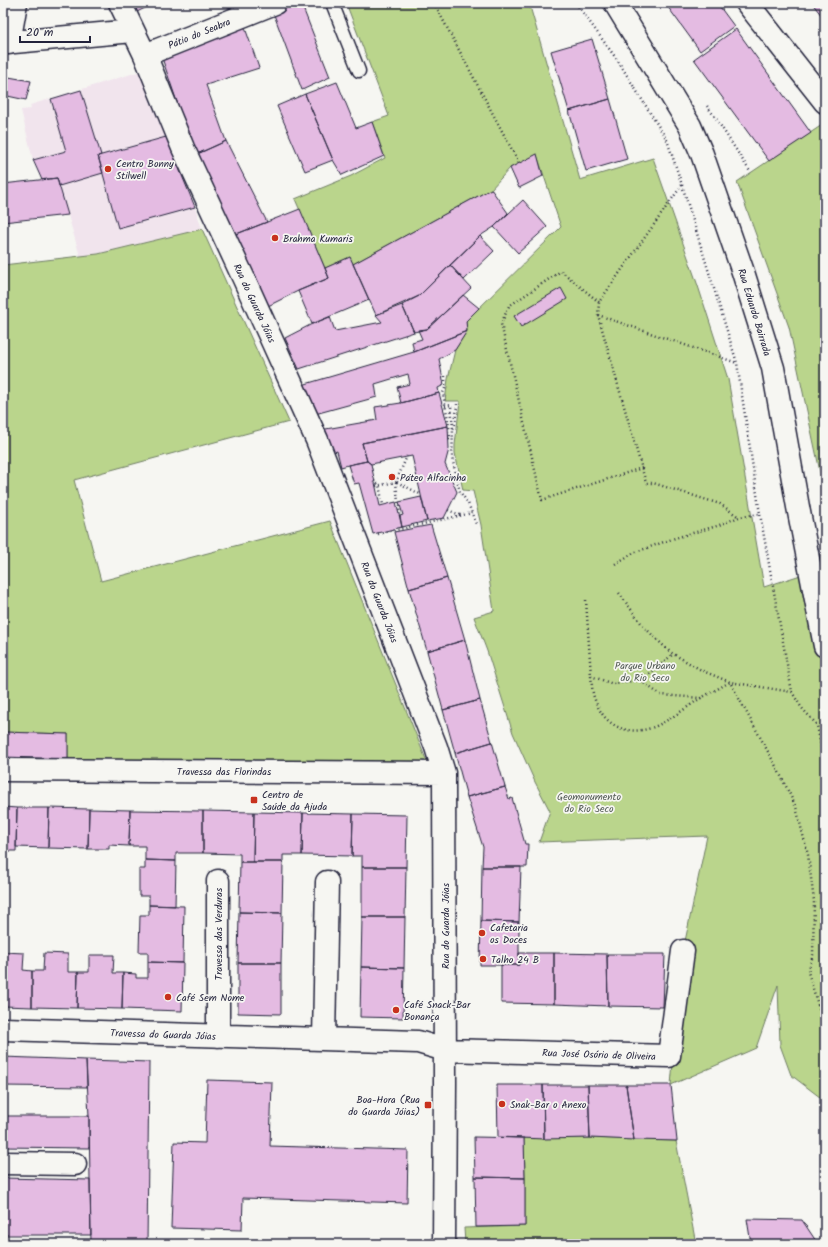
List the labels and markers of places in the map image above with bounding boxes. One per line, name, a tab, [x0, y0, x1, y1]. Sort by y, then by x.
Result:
place label: Centro Bonny Stilwell	[116, 156, 174, 184]
marker: Centro Bonny Stilwell	[103, 164, 113, 174]
place label: Brahma Kumaris	[283, 231, 353, 247]
marker: Brahma Kumaris	[270, 233, 280, 243]
place label: Páteo Alfacinha	[400, 470, 467, 486]
marker: Páteo Alfacinha	[387, 472, 397, 482]
place label: Centro de Saúde da Ajuda	[262, 787, 327, 815]
marker: Centro de Saúde da Ajuda	[249, 795, 259, 805]
place label: Cafetaria os Doces	[490, 920, 528, 948]
marker: Cafetaria os Doces	[477, 928, 487, 938]
place label: Talho 24 B	[491, 952, 539, 968]
marker: Talho 24 B	[478, 954, 488, 964]
place label: Café Sem Nome	[176, 990, 245, 1006]
marker: Café Sem Nome	[163, 992, 173, 1002]
place label: Café Snack-Bar Bonança	[404, 997, 471, 1025]
marker: Café Snack-Bar Bonança	[391, 1005, 401, 1015]
place label: Boa-Hora (Rua do Guarda Jóias)	[348, 1092, 420, 1120]
place label: Snak-Bar o Anexo	[510, 1097, 587, 1113]
marker: Snak-Bar o Anexo	[497, 1099, 507, 1109]
marker: Boa-Hora (Rua do Guarda Jóias)	[423, 1100, 433, 1110]

